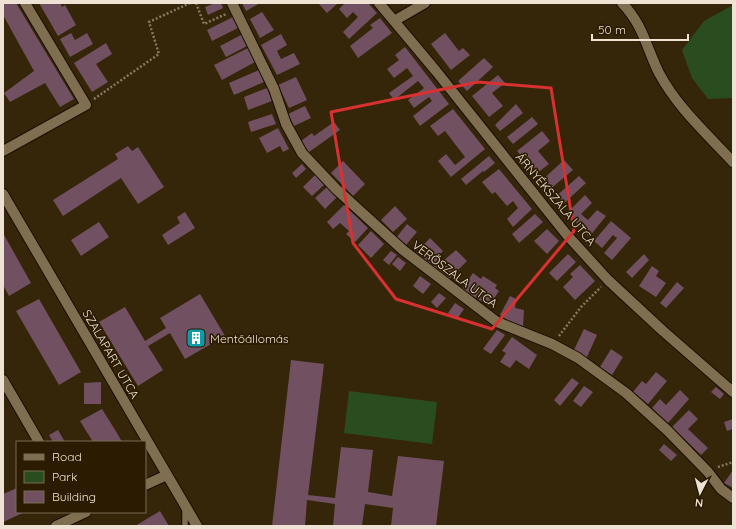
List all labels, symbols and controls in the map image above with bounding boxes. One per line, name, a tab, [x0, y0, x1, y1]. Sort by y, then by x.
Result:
scale bar	[592, 16, 688, 42]
text: 50 m	[598, 22, 626, 37]
street label: ÁRNYÉKSZALA UTCA	[513, 149, 599, 249]
street label: VERŐSZALA UTCA	[409, 237, 501, 311]
street label: SZALAPART UTCA	[79, 307, 143, 401]
building icon: Mentőállomás	[185, 327, 207, 349]
place label: Mentőállomás	[210, 331, 289, 346]
legend	[16, 441, 146, 513]
text: Road	[52, 449, 82, 464]
text: Park	[52, 469, 77, 484]
north arrow	[680, 473, 720, 513]
text: Building	[52, 489, 96, 504]
text: N	[694, 496, 704, 510]

